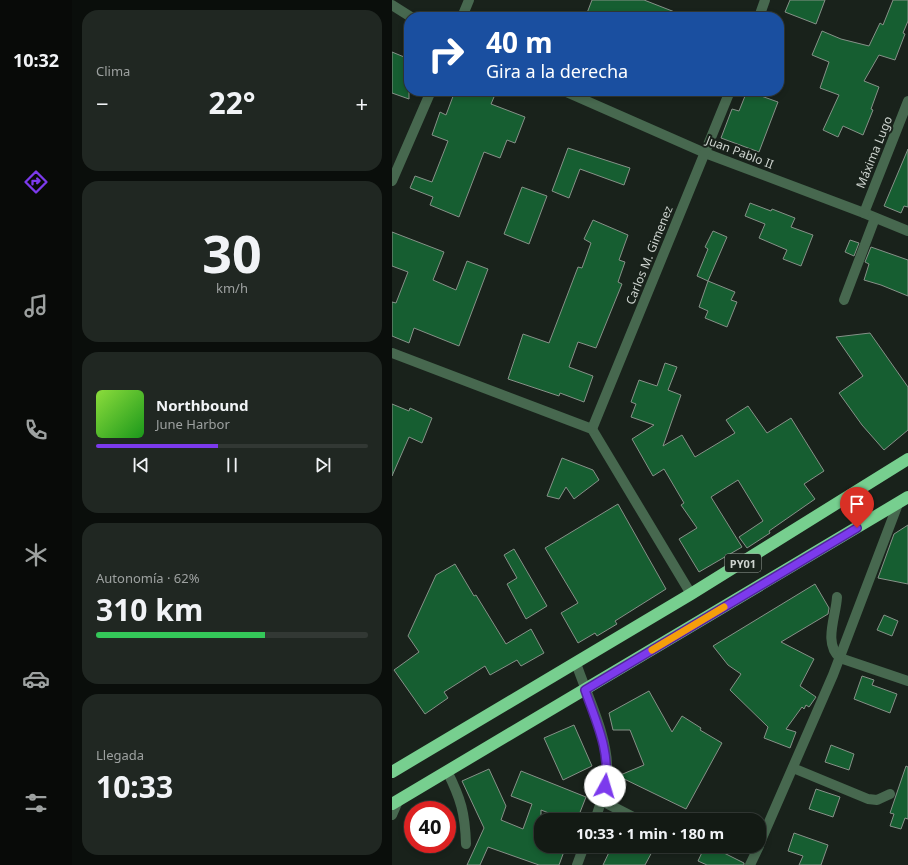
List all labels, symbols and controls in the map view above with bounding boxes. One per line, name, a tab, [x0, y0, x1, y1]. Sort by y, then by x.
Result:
text: 40 m	[486, 23, 553, 61]
icon: right	[420, 28, 472, 80]
text: 10:32	[13, 48, 59, 72]
text: Gira a la derecha	[486, 59, 628, 83]
text: Clima	[96, 62, 130, 80]
text: 22°	[208, 82, 256, 123]
text: −	[96, 88, 109, 118]
text: +	[355, 88, 368, 118]
street label: Máxima Lugo	[852, 113, 896, 191]
street label: Juan Pablo II	[703, 131, 776, 173]
icon: directions	[22, 168, 50, 196]
street label: Carlos M. Gimenez	[621, 203, 677, 307]
text: 30	[202, 217, 262, 288]
text: km/h	[216, 279, 248, 297]
icon: music	[22, 292, 50, 320]
text: Northbound	[156, 395, 248, 415]
text: June Harbor	[156, 415, 230, 433]
icon: phone	[22, 416, 50, 444]
icon: previous	[130, 454, 152, 476]
icon: pause	[221, 454, 243, 476]
icon: next	[312, 454, 334, 476]
pin	[840, 487, 874, 528]
icon: arrive	[846, 493, 868, 515]
icon: climate	[22, 541, 50, 569]
road number: PY01	[725, 554, 761, 572]
text: Autonomía · 62%	[96, 569, 200, 587]
text: 310 km	[96, 589, 203, 630]
icon: car	[22, 665, 50, 693]
text: Llegada	[96, 746, 144, 764]
position arrow	[584, 765, 626, 807]
text: 10:33	[96, 766, 173, 807]
icon: filters	[22, 789, 50, 817]
speed limit sign: 40	[404, 801, 456, 853]
text: 10:33 · 1 min · 180 m	[576, 823, 724, 843]

